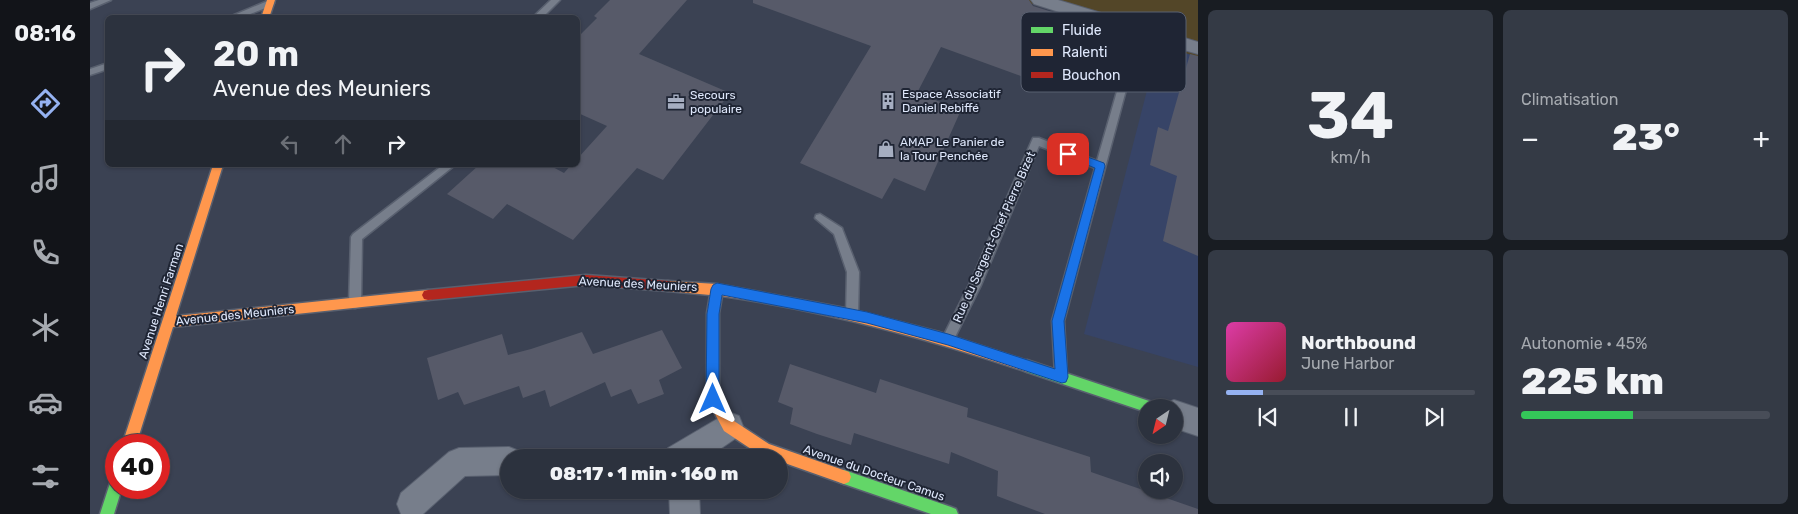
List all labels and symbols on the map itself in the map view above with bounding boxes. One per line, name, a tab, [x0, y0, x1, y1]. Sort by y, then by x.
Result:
legend	[1021, 12, 1186, 92]
text: Fluide	[1062, 22, 1102, 39]
text: Ralenti	[1062, 44, 1107, 61]
text: Bouchon	[1062, 67, 1121, 84]
place label: Espace Associatif Daniel Rebiffé	[902, 87, 1001, 115]
place label: Secours populaire	[690, 88, 742, 116]
building icon: Espace Associatif Daniel Rebiffé	[878, 91, 898, 111]
office icon: Secours populaire	[666, 92, 686, 112]
pin	[1047, 133, 1089, 175]
place label: AMAP Le Panier de la Tour Penchée	[900, 135, 1005, 163]
shop icon: AMAP Le Panier de la Tour Penchée	[876, 139, 896, 159]
street label: Rue du Sergent-Chef Pierre Bizet	[950, 149, 1038, 325]
street label: Avenue Henri Farman	[136, 242, 186, 360]
street label: Avenue des Meuniers	[578, 274, 698, 294]
street label: Avenue des Meuniers	[175, 302, 295, 328]
position arrow	[686, 372, 738, 424]
north arrow	[1138, 399, 1182, 444]
speed limit sign: 40	[105, 434, 170, 499]
street label: Avenue du Docteur Camus	[801, 442, 947, 504]

